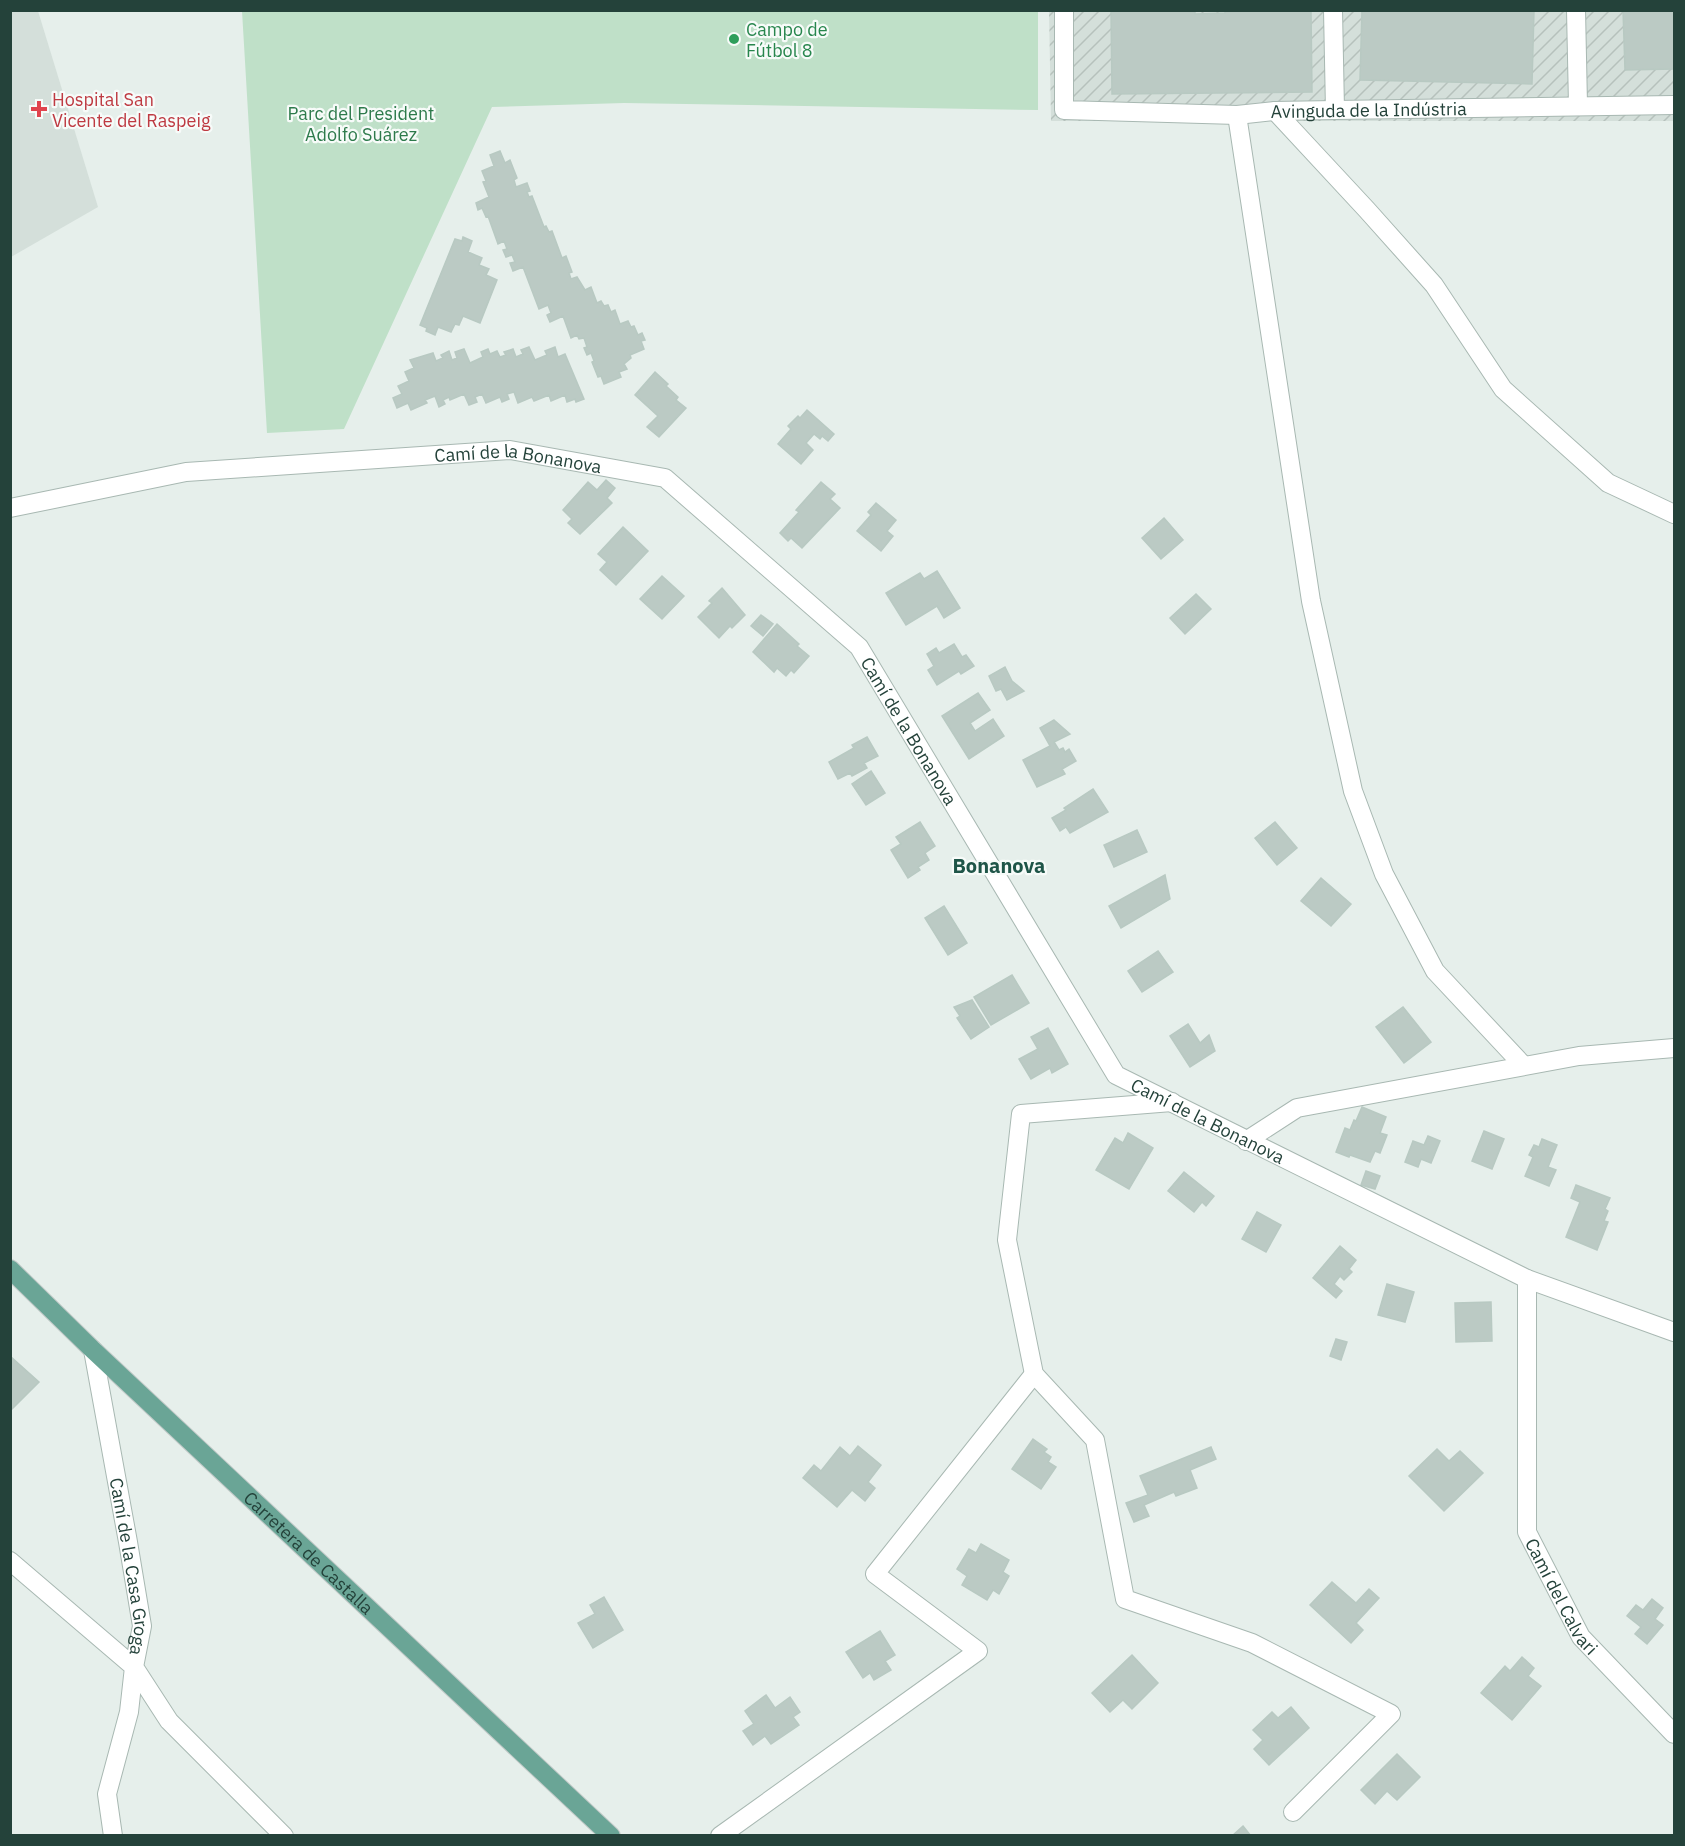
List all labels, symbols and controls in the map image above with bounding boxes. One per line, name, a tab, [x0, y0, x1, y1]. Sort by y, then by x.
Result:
place label: Campo de Fútbol 8	[746, 18, 828, 62]
marker: Campo de Fútbol 8	[727, 32, 741, 46]
place label: Hospital San Vicente del Raspeig	[52, 88, 211, 132]
street label: Avinguda de la Indústria	[1271, 97, 1467, 123]
marker: Hospital San Vicente del Raspeig	[30, 100, 48, 118]
park label: Parc del President Adolfo Suárez	[288, 102, 434, 146]
street label: Camí de la Bonanova	[434, 438, 604, 478]
street label: Camí de la Bonanova	[856, 653, 963, 809]
district label: Bonanova	[953, 852, 1045, 879]
street label: Camí de la Bonanova	[1127, 1073, 1289, 1169]
street label: Camí de la Casa Groga	[105, 1476, 154, 1658]
street label: Carretera de Castalla	[239, 1486, 379, 1619]
street label: Camí del Calvari	[1520, 1534, 1603, 1659]

